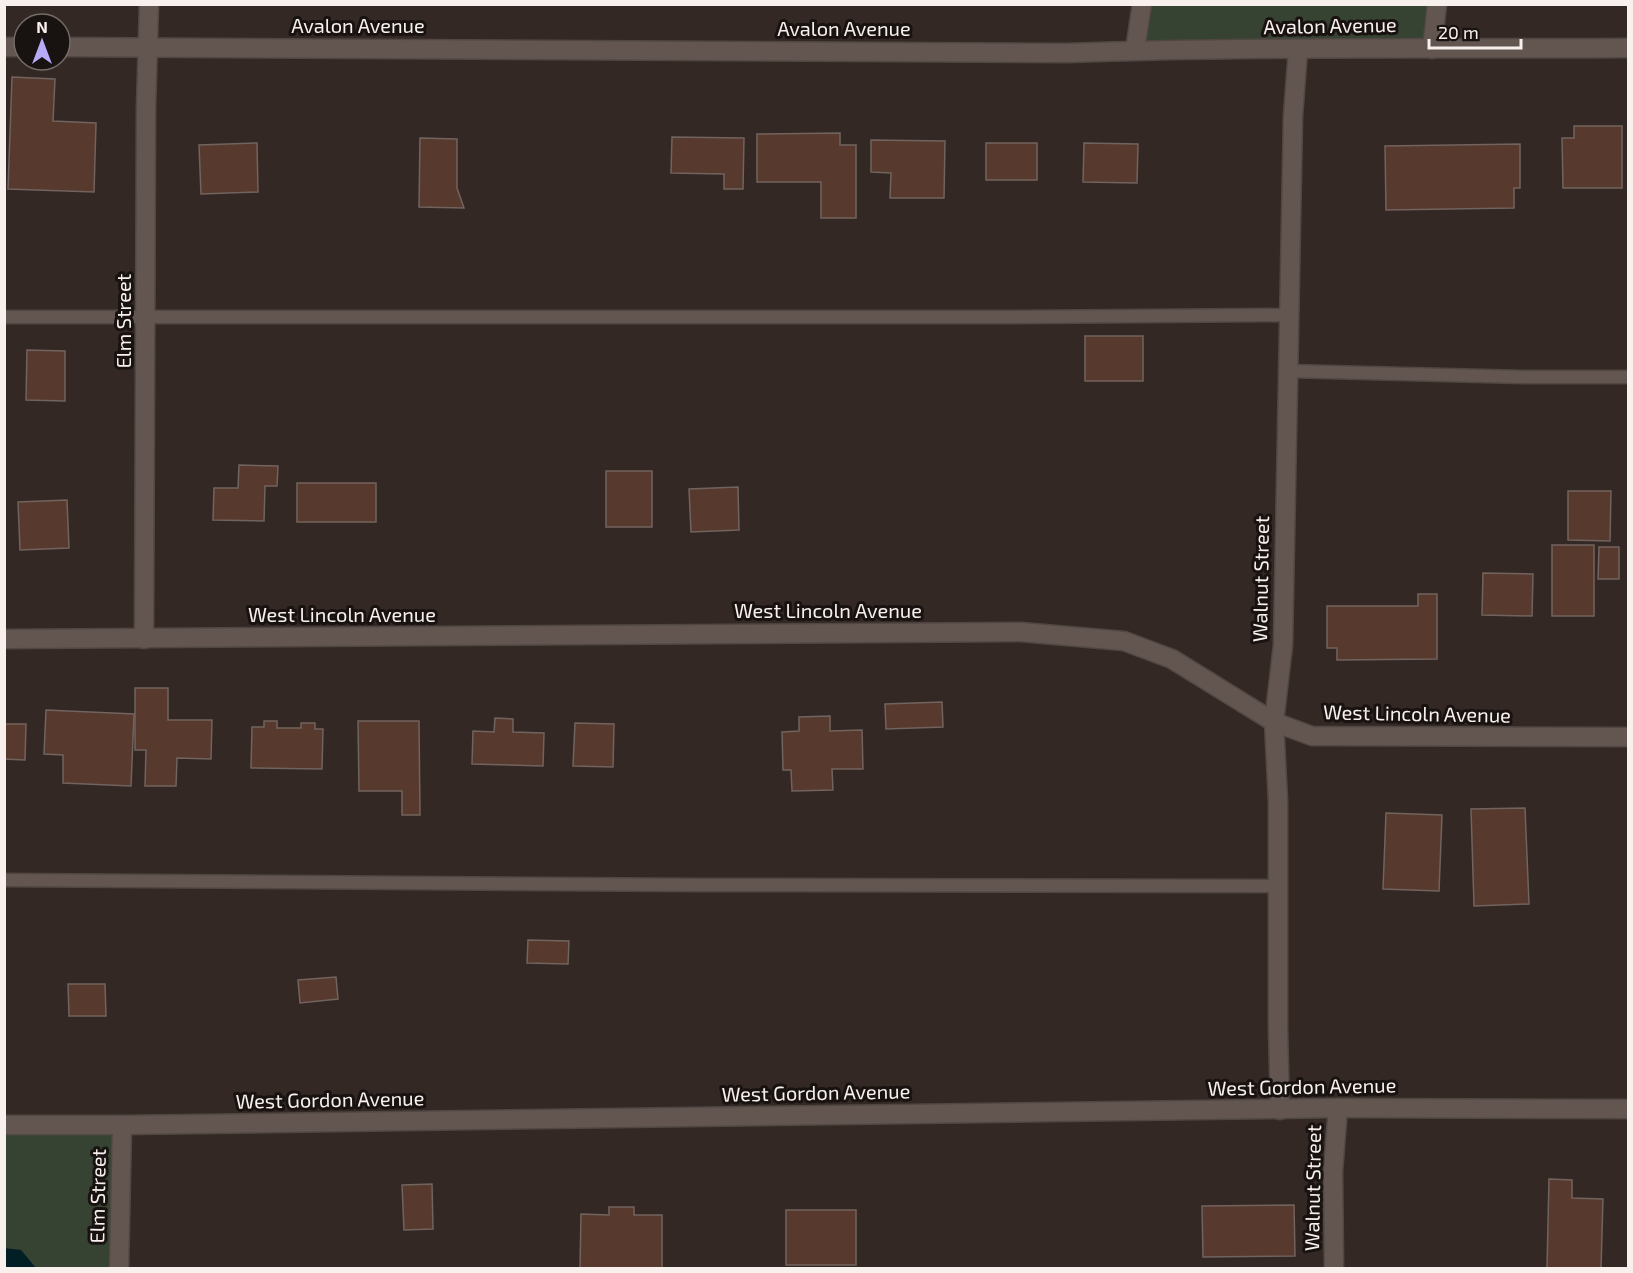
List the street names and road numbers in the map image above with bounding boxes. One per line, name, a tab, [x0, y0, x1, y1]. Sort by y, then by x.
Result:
street label: Avalon Avenue	[1263, 12, 1397, 38]
street label: Avalon Avenue	[291, 13, 425, 37]
street label: Avalon Avenue	[777, 16, 911, 40]
street label: Elm Street	[111, 273, 135, 368]
street label: Walnut Street	[1247, 515, 1273, 642]
street label: West Lincoln Avenue	[734, 598, 922, 622]
street label: West Lincoln Avenue	[248, 602, 436, 626]
street label: West Lincoln Avenue	[1323, 699, 1511, 727]
street label: West Gordon Avenue	[1207, 1072, 1397, 1100]
street label: West Gordon Avenue	[721, 1078, 911, 1106]
street label: West Gordon Avenue	[235, 1085, 425, 1113]
street label: Walnut Street	[1299, 1124, 1325, 1251]
street label: Elm Street	[84, 1148, 110, 1244]

